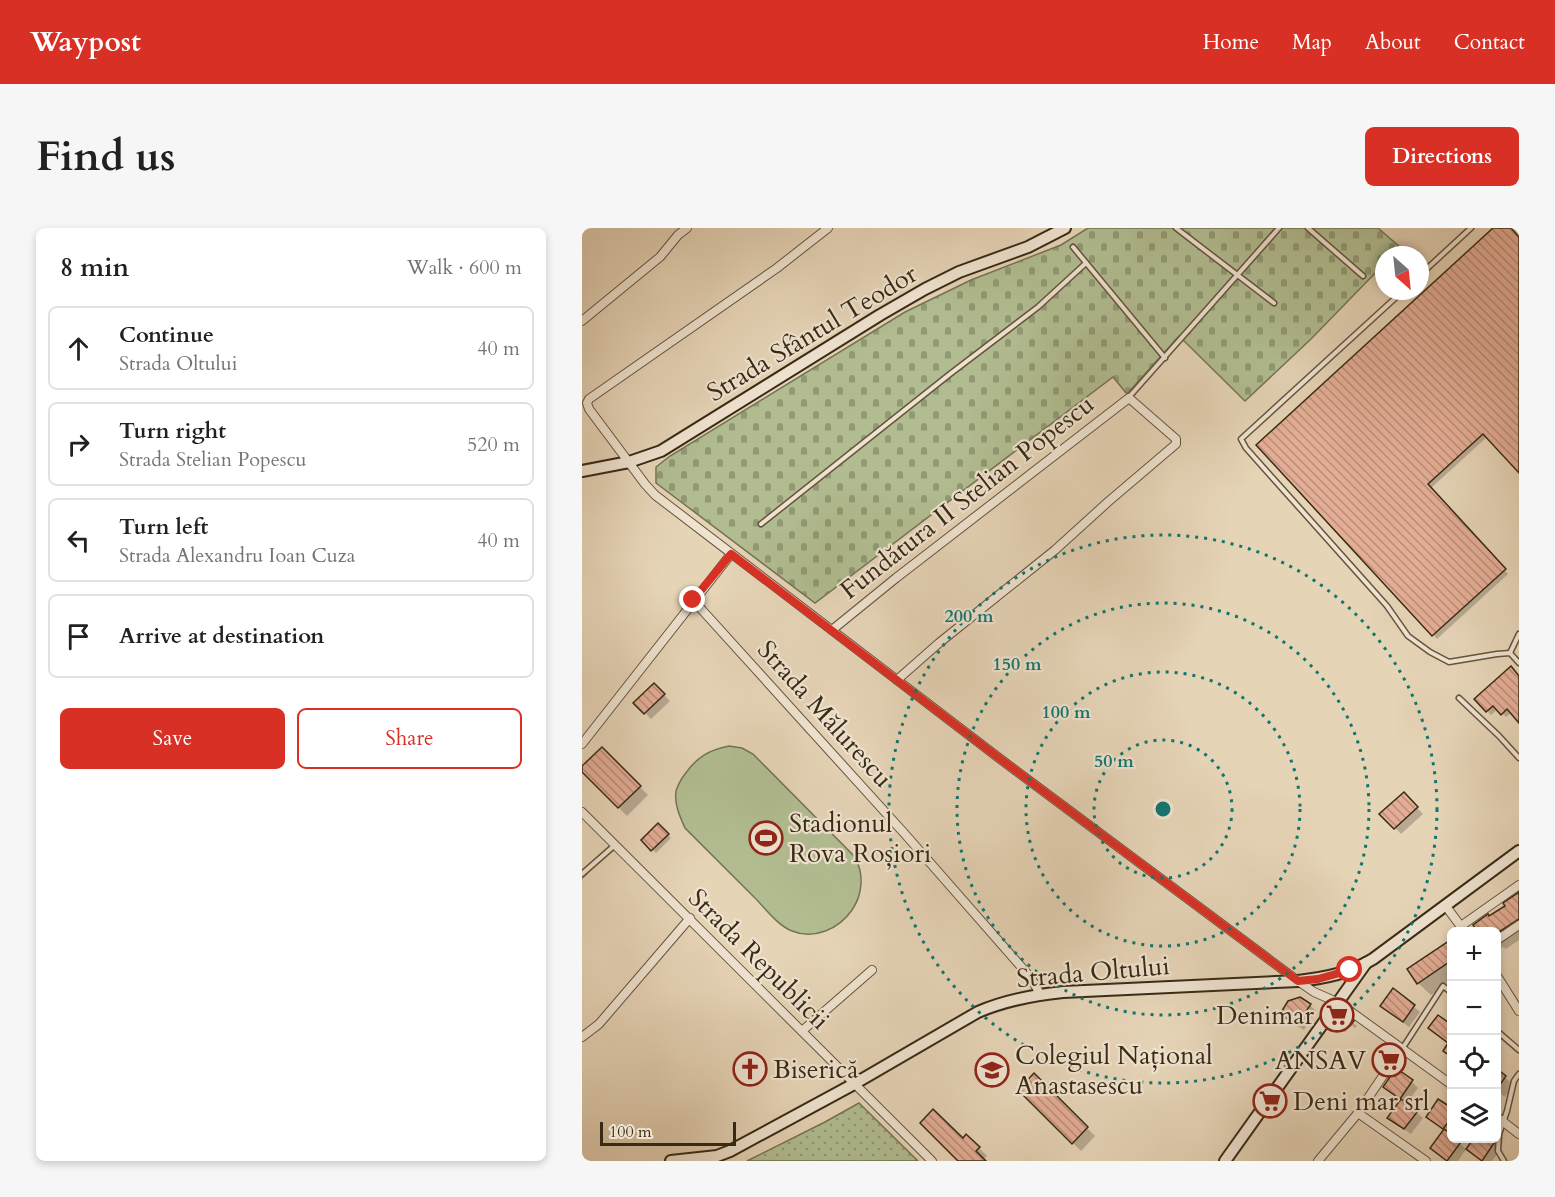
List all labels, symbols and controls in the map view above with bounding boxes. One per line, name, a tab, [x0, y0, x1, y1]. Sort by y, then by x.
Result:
text: Waypost	[30, 23, 141, 61]
text: Home	[1203, 28, 1259, 57]
text: Map	[1292, 28, 1332, 57]
text: About	[1365, 28, 1421, 57]
text: Contact	[1454, 28, 1525, 57]
button: Directions	[1365, 127, 1519, 186]
text: Find us	[36, 128, 176, 185]
north arrow	[1375, 246, 1429, 300]
text: 8 min	[60, 250, 129, 285]
text: Walk · 600 m	[407, 254, 522, 281]
street label: Strada Sfântul Teodor	[700, 256, 924, 410]
text: Continue	[119, 320, 214, 350]
icon: ahead	[62, 332, 95, 365]
text: 40 m	[477, 335, 520, 362]
text: Strada Oltului	[119, 350, 237, 377]
street label: Fundătura II Stelian Popescu	[833, 387, 1101, 607]
text: Turn right	[119, 416, 226, 446]
icon: right	[62, 428, 95, 461]
text: 520 m	[467, 431, 520, 458]
text: Strada Stelian Popescu	[119, 446, 307, 473]
text: Turn left	[119, 512, 208, 542]
icon: left	[62, 524, 95, 557]
text: 40 m	[477, 527, 520, 554]
text: Strada Alexandru Ioan Cuza	[119, 542, 355, 569]
route end	[679, 586, 705, 612]
text: 200 m	[944, 604, 994, 629]
icon: arrive	[62, 620, 95, 653]
text: Arrive at destination	[119, 621, 324, 651]
street label: Strada Mălurescu	[750, 633, 900, 795]
text: 150 m	[992, 652, 1042, 677]
text: 100 m	[1041, 700, 1091, 725]
button: Save	[60, 708, 285, 769]
button: Share	[297, 708, 522, 769]
text: 50 m	[1094, 749, 1134, 774]
centre of rings	[1153, 799, 1173, 819]
place label: Stadionul Rova Roșiori	[789, 806, 931, 871]
sports icon: Stadionul Rova Roșiori	[748, 820, 784, 856]
street label: Strada Republicii	[681, 881, 837, 1037]
map controls	[1447, 927, 1501, 1143]
button: +	[1447, 927, 1501, 981]
street label: Strada Oltului	[1015, 948, 1171, 996]
route start	[1336, 956, 1362, 982]
button: −	[1447, 981, 1501, 1035]
supermarket icon: Denimar	[1319, 997, 1355, 1033]
place label: Denimar	[1216, 998, 1315, 1033]
button: locate	[1447, 1035, 1501, 1089]
place label: Colegiul Național Anastasescu	[1015, 1038, 1213, 1103]
supermarket icon: ANSAV	[1371, 1042, 1407, 1078]
place label: ANSAV	[1275, 1043, 1367, 1078]
church icon: Biserică	[732, 1051, 768, 1087]
place label: Biserică	[773, 1052, 858, 1087]
school or university icon: Colegiul Național Anastasescu	[974, 1052, 1010, 1088]
supermarket icon: Deni mar srl	[1252, 1083, 1288, 1119]
place label: Deni mar srl	[1293, 1084, 1430, 1119]
button: layers	[1447, 1089, 1501, 1143]
scale bar	[600, 1119, 736, 1146]
text: 100 m	[609, 1121, 651, 1143]

